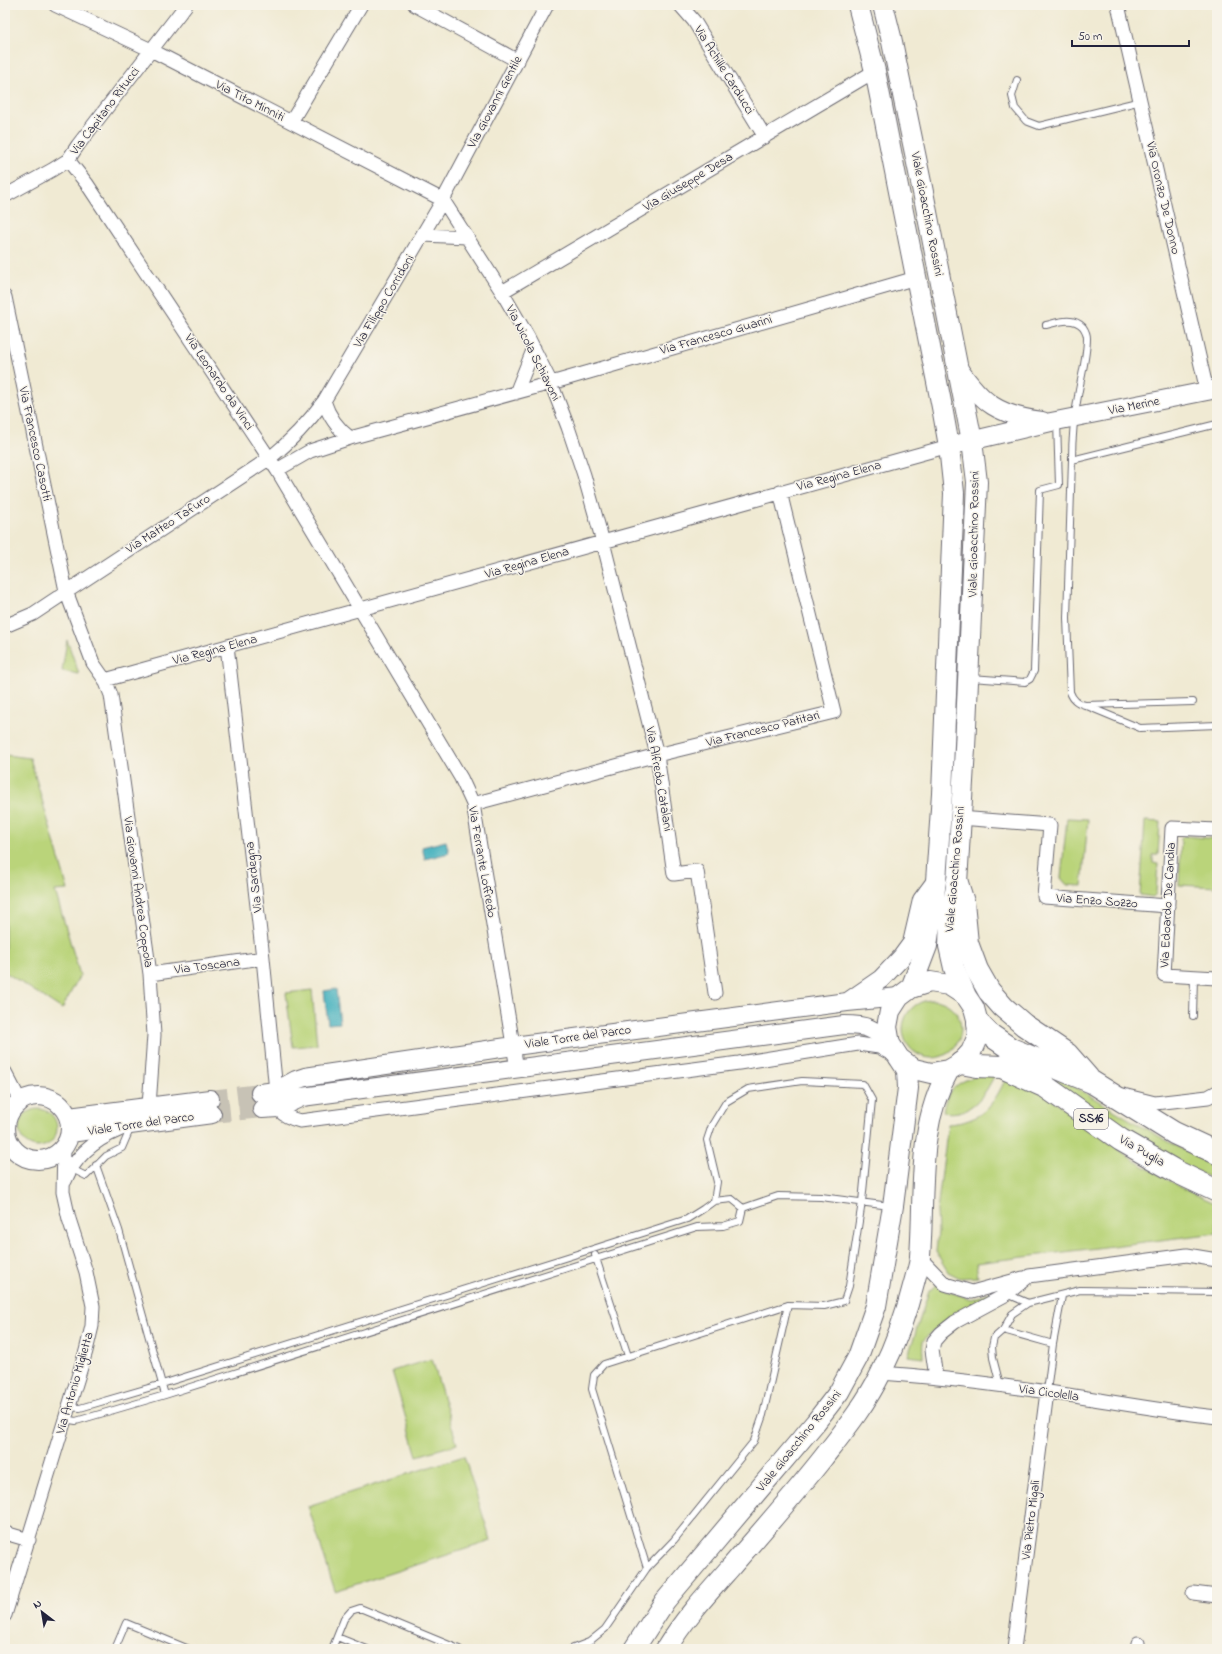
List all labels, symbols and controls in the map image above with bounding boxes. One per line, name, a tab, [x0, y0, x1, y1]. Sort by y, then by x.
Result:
street label: Via Achille Carducci	[688, 21, 759, 118]
scale bar	[1072, 22, 1189, 48]
text: 50 m	[1078, 28, 1102, 46]
street label: Via Giovanni Gentile	[462, 52, 527, 152]
street label: Via Capitano Ritucci	[65, 63, 144, 160]
street label: Via Tito Minniti	[211, 75, 288, 127]
street label: Via Oronzo De Donno	[1141, 139, 1185, 256]
street label: Via Giuseppe Desa	[639, 148, 737, 217]
street label: Viale Gioacchino Rossini	[905, 149, 948, 278]
street label: Via Filippo Corridoni	[348, 251, 419, 352]
street label: Via Nicola Schiavoni	[500, 301, 565, 404]
street label: Via Francesco Guarini	[657, 310, 774, 360]
street label: Via Leonardo da Vinci	[179, 329, 258, 434]
street label: Via Francesco Casotti	[13, 384, 56, 503]
street label: Via Merine	[1106, 392, 1161, 420]
street label: Via Regina Elena	[794, 456, 884, 498]
street label: Viale Gioacchino Rossini	[963, 471, 985, 598]
street label: Via Matteo Tafuro	[121, 489, 214, 559]
street label: Via Regina Elena	[482, 542, 572, 585]
street label: Via Regina Elena	[170, 630, 260, 672]
street label: Via Francesco Patitari	[703, 706, 822, 753]
street label: Via Alfredo Catalani	[640, 724, 678, 833]
street label: Via Ferrante Loffredo	[463, 804, 501, 920]
street label: Viale Gioacchino Rossini	[940, 805, 970, 934]
street label: Via Giovanni Andrea Coppola	[118, 814, 158, 969]
street label: Via Sardegna	[240, 840, 269, 914]
street label: Via Edoardo De Candia	[1155, 842, 1181, 969]
street label: Via Enzo Sozzo	[1055, 889, 1139, 913]
street label: Via Toscana	[172, 953, 241, 980]
street label: Viale Torre del Parco	[523, 1020, 633, 1054]
street label: Viale Torre del Parco	[86, 1107, 196, 1141]
road number: SS16	[1074, 1109, 1108, 1129]
street label: Via Puglia	[1114, 1130, 1169, 1173]
street label: Via Antonio Miglietta	[51, 1330, 100, 1437]
street label: Via Cicolella	[1017, 1379, 1080, 1407]
street label: Viale Gioacchino Rossini	[751, 1386, 846, 1497]
street label: Via Pietro Migali	[1017, 1479, 1046, 1562]
north arrow	[22, 1592, 62, 1632]
text: N	[30, 1596, 45, 1613]

